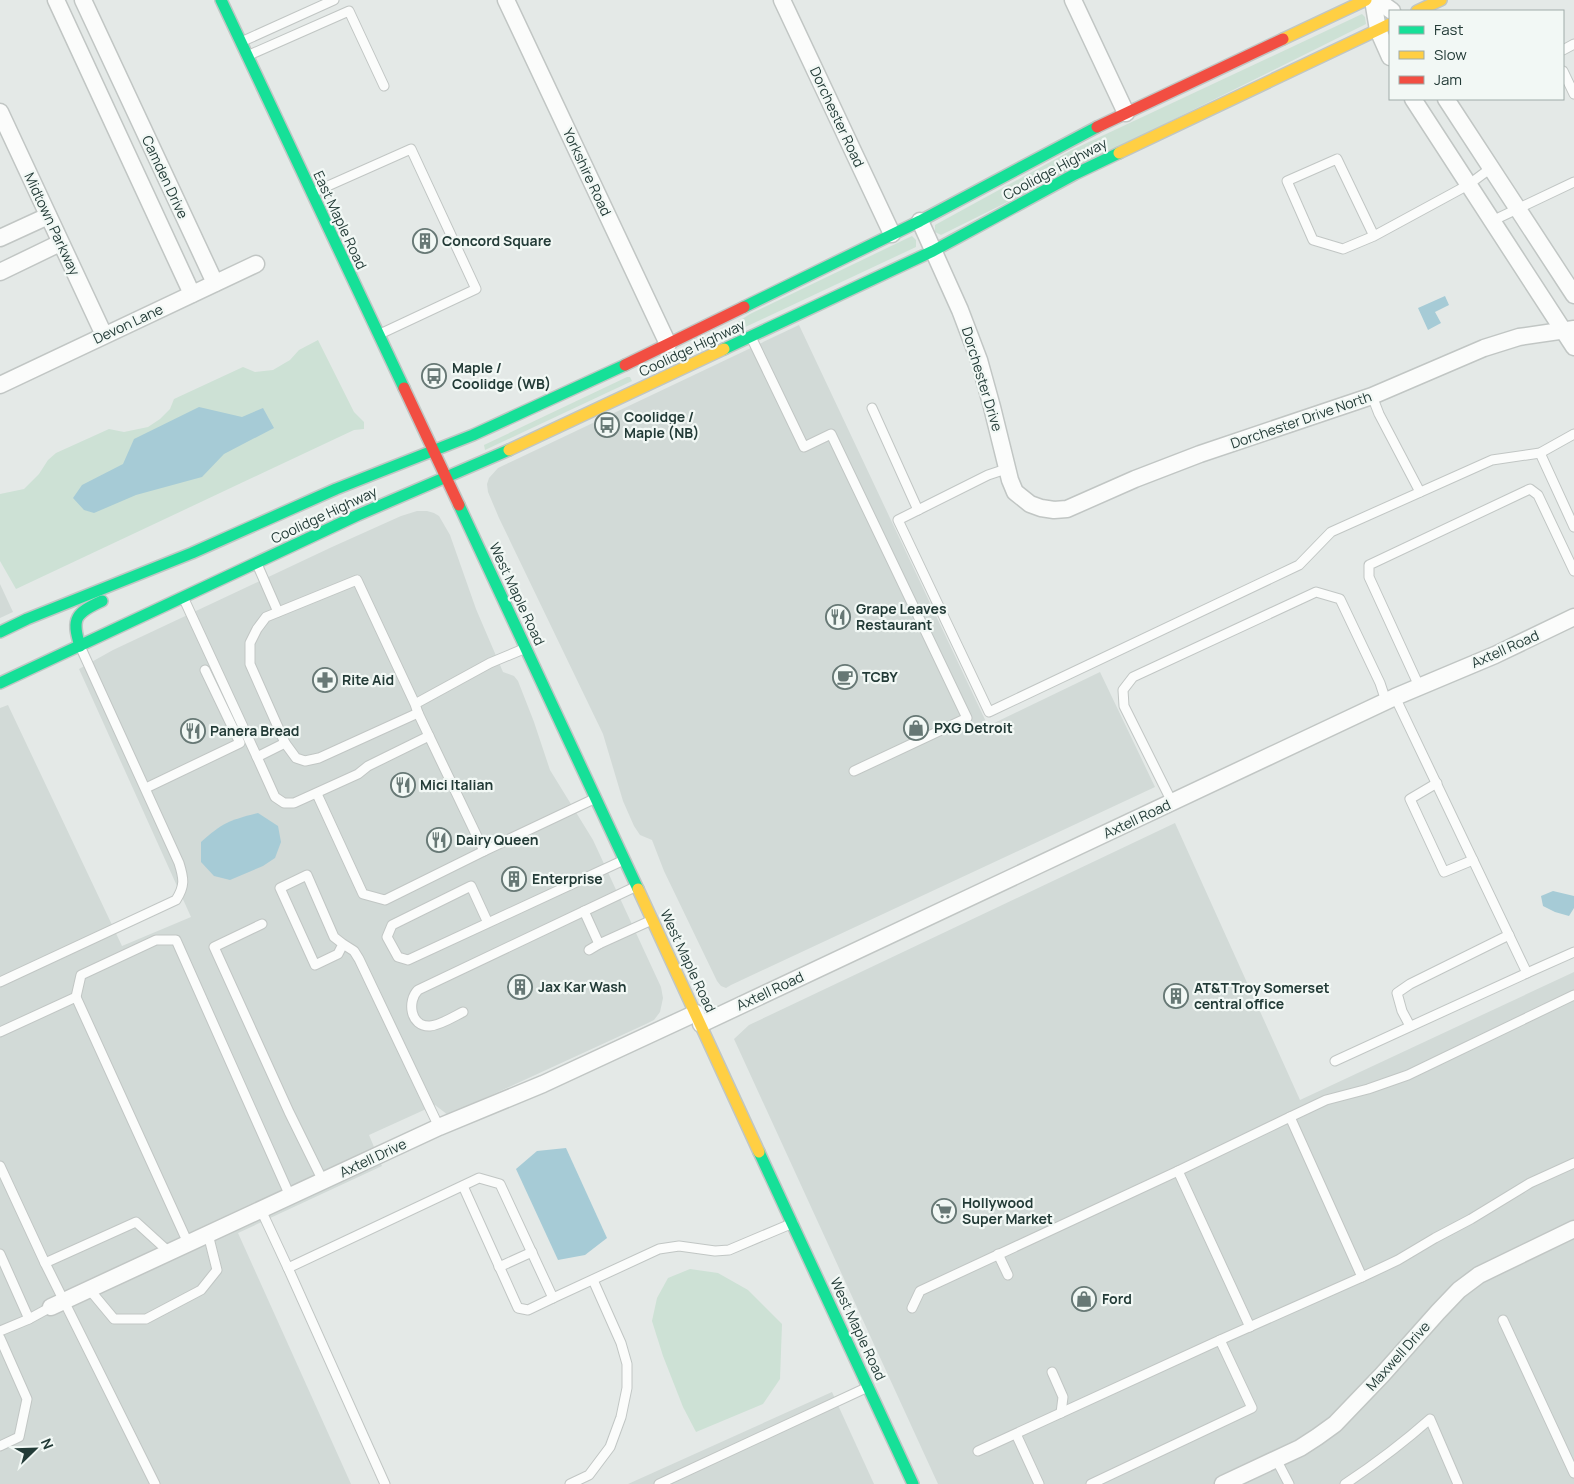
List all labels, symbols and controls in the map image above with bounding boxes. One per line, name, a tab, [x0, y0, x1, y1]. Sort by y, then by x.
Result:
legend	[1389, 10, 1564, 100]
text: Fast	[1434, 19, 1463, 40]
text: Slow	[1434, 44, 1467, 65]
street label: Dorchester Road	[806, 64, 869, 170]
text: Jam	[1434, 69, 1462, 90]
street label: Yorkshire Road	[559, 125, 616, 219]
street label: Camden Drive	[138, 132, 193, 221]
street label: Coolidge Highway	[999, 133, 1111, 204]
street label: East Maple Road	[309, 167, 372, 272]
street label: Midtown Parkway	[20, 169, 85, 279]
building icon: Concord Square	[412, 228, 438, 254]
place label: Concord Square	[442, 231, 552, 250]
street label: Devon Lane	[90, 299, 166, 348]
street label: Coolidge Highway	[636, 314, 749, 381]
street label: Dorchester Drive	[958, 324, 1007, 433]
place label: Maple / Coolidge (WB)	[452, 358, 551, 393]
bus stop icon: Maple / Coolidge (WB)	[421, 363, 447, 389]
street label: Dorchester Drive North	[1228, 386, 1374, 453]
place label: Coolidge / Maple (NB)	[624, 407, 699, 442]
bus stop icon: Coolidge / Maple (NB)	[594, 412, 620, 438]
street label: Coolidge Highway	[268, 481, 381, 548]
street label: West Maple Road	[485, 539, 550, 648]
place label: Grape Leaves Restaurant	[856, 599, 947, 634]
restaurant icon: Grape Leaves Restaurant	[825, 604, 851, 630]
street label: Axtell Road	[1468, 625, 1542, 672]
cafe icon: TCBY	[832, 664, 858, 690]
pharmacy icon: Rite Aid	[312, 667, 338, 693]
place label: TCBY	[862, 667, 898, 686]
place label: Rite Aid	[342, 670, 394, 689]
shop icon: PXG Detroit	[903, 715, 929, 741]
restaurant icon: Panera Bread	[180, 718, 206, 744]
place label: PXG Detroit	[934, 718, 1013, 737]
place label: Panera Bread	[210, 721, 299, 740]
restaurant icon: Mici Italian	[390, 772, 416, 798]
place label: Mici Italian	[420, 775, 493, 794]
street label: Axtell Road	[1100, 795, 1174, 842]
restaurant icon: Dairy Queen	[426, 827, 452, 853]
place label: Dairy Queen	[456, 830, 538, 849]
building icon: Enterprise	[501, 866, 527, 892]
place label: Enterprise	[532, 869, 603, 888]
street label: West Maple Road	[656, 906, 721, 1015]
street label: Axtell Road	[733, 967, 807, 1014]
building icon: Jax Kar Wash	[507, 974, 533, 1000]
place label: Jax Kar Wash	[538, 977, 627, 996]
place label: AT&T Troy Somerset central office	[1194, 978, 1330, 1013]
building icon: AT&T Troy Somerset central office	[1163, 983, 1189, 1009]
street label: Axtell Drive	[336, 1134, 409, 1181]
place label: Hollywood Super Market	[962, 1193, 1053, 1228]
supermarket icon: Hollywood Super Market	[931, 1198, 957, 1224]
street label: West Maple Road	[826, 1274, 891, 1383]
shop icon: Ford	[1071, 1286, 1097, 1312]
place label: Ford	[1102, 1289, 1132, 1308]
street label: Maxwell Drive	[1361, 1317, 1434, 1395]
north arrow	[10, 1424, 60, 1474]
text: N	[37, 1435, 58, 1452]

